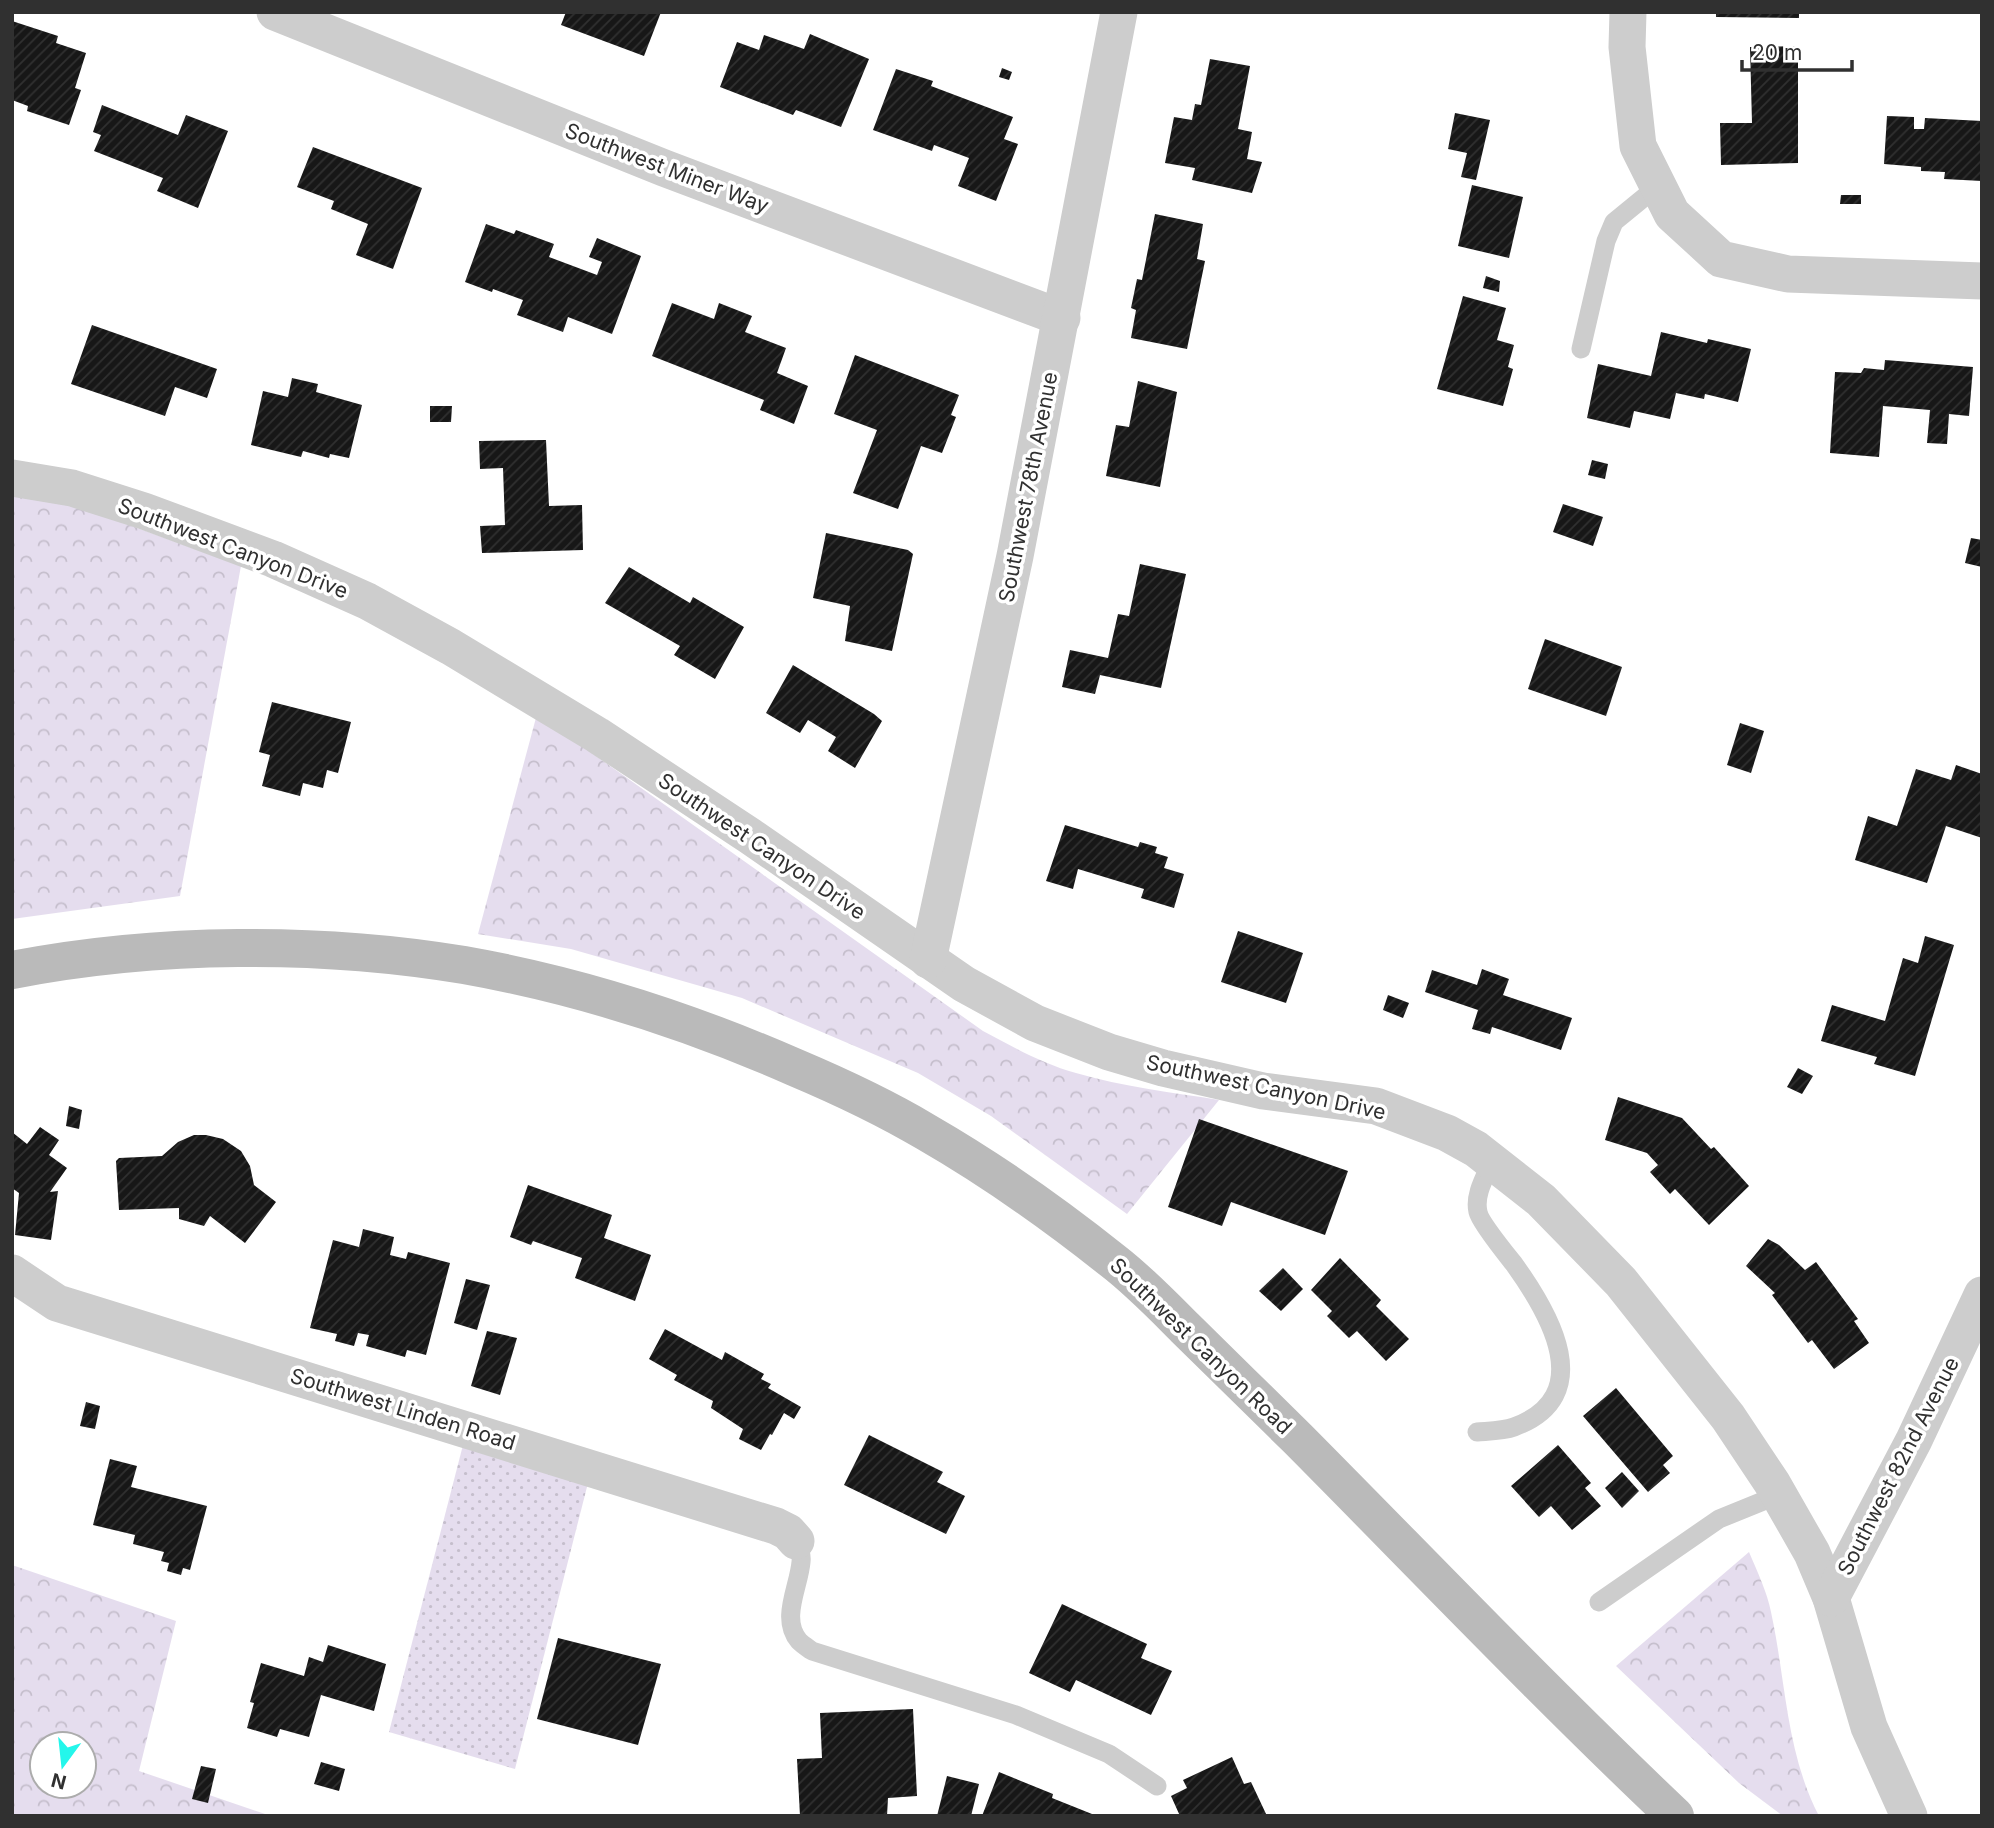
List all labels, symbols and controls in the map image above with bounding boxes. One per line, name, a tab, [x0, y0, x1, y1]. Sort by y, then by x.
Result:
scale bar	[1742, 28, 1852, 72]
text: 20 m	[1752, 40, 1802, 65]
street label: Southwest Miner Way	[562, 118, 773, 218]
street label: Southwest 78th Avenue	[993, 370, 1063, 604]
street label: Southwest Canyon Drive	[114, 493, 352, 603]
street label: Southwest Canyon Drive	[654, 767, 870, 925]
street label: Southwest Canyon Drive	[1144, 1049, 1388, 1125]
street label: Southwest Canyon Road	[1105, 1253, 1297, 1439]
street label: Southwest 82nd Avenue	[1832, 1353, 1964, 1579]
street label: Southwest Linden Road	[287, 1363, 519, 1455]
north arrow	[28, 1730, 98, 1800]
text: N	[49, 1768, 69, 1794]

